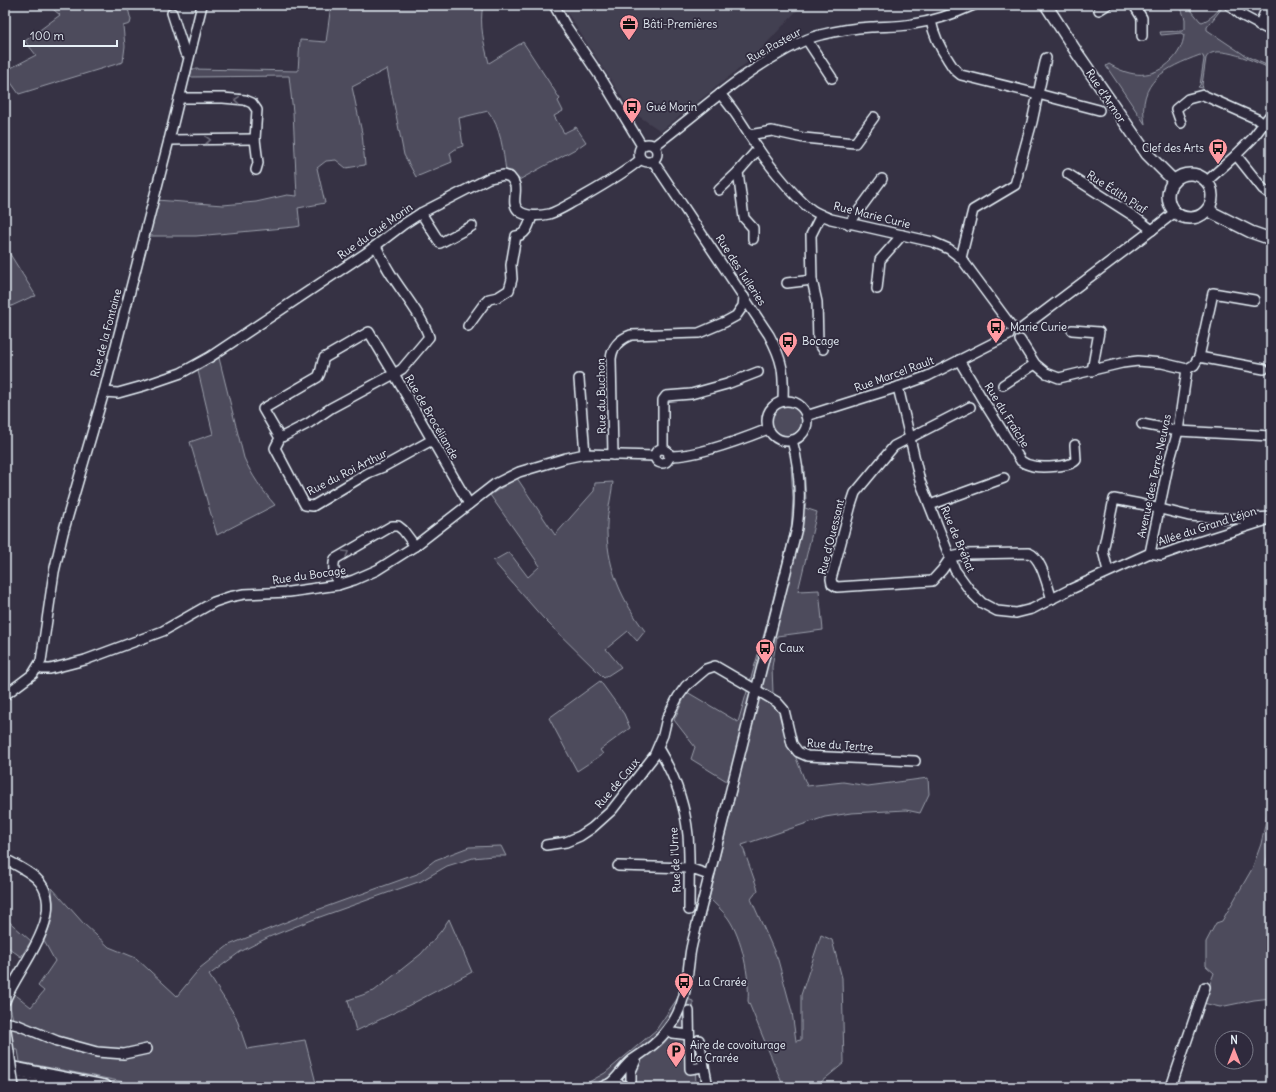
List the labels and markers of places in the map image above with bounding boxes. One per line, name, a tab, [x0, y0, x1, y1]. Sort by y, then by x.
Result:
office icon: Bâti-Premières	[618, 13, 640, 41]
place label: Bâti-Premières	[643, 17, 717, 31]
bus stop icon: Gué Morin	[621, 96, 643, 124]
place label: Gué Morin	[646, 100, 697, 114]
bus stop icon: Clef des Arts	[1207, 137, 1229, 165]
place label: Clef des Arts	[1142, 141, 1204, 155]
bus stop icon: Marie Curie	[985, 316, 1007, 344]
place label: Marie Curie	[1010, 320, 1067, 334]
bus stop icon: Bocage	[777, 330, 799, 358]
place label: Bocage	[802, 334, 839, 348]
bus stop icon: Caux	[754, 637, 776, 665]
place label: Caux	[779, 641, 805, 655]
bus stop icon: La Crarée	[673, 971, 695, 999]
place label: La Crarée	[698, 975, 747, 989]
place label: Aire de covoiturage La Crarée	[690, 1038, 786, 1065]
parking icon: Aire de covoiturage La Crarée	[665, 1040, 687, 1068]

